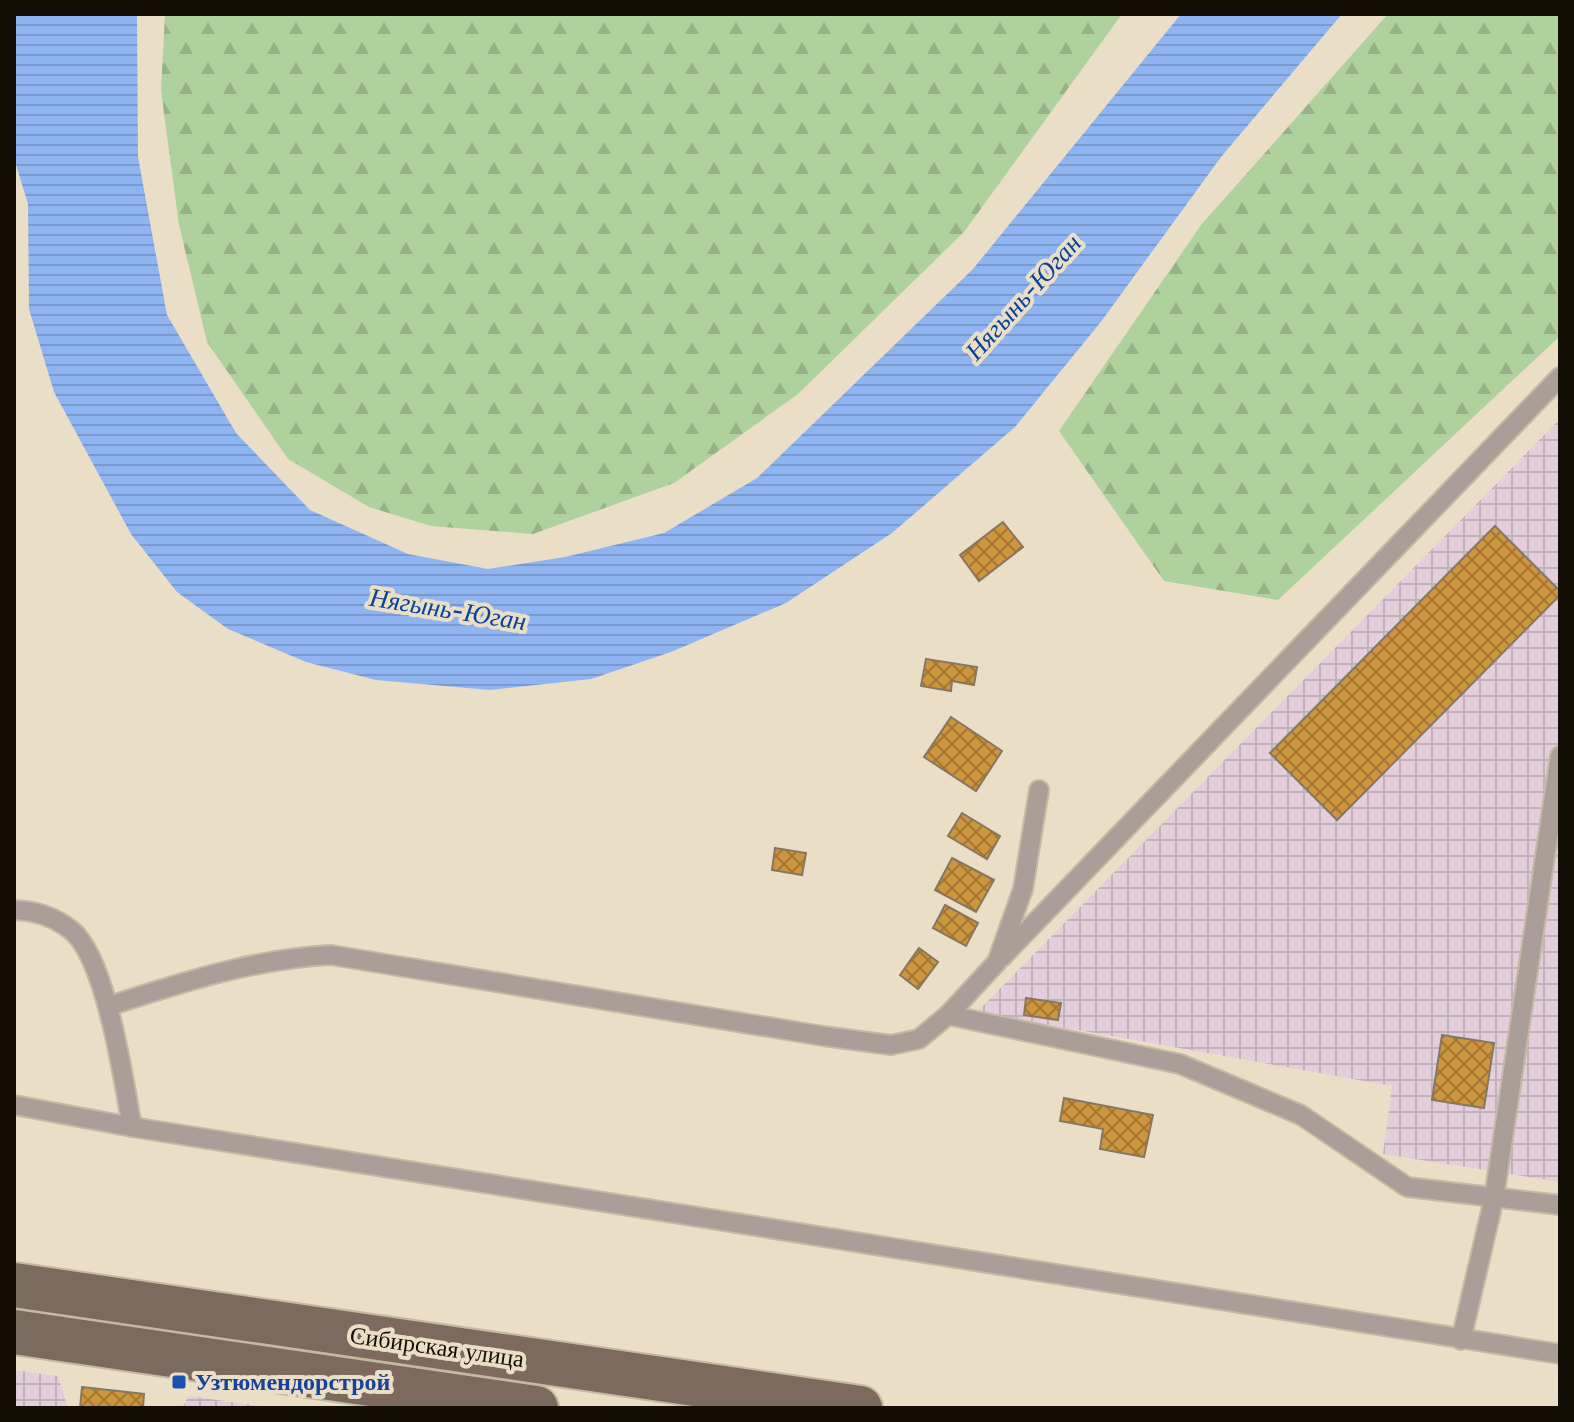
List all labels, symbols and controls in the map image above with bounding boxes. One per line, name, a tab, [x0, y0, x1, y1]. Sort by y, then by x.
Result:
water label: Нягынь-Юган	[957, 227, 1088, 367]
water label: Нягынь-Юган	[366, 581, 529, 637]
street label: Сибирская улица	[348, 1320, 526, 1373]
place label: Узтюмендорстрой	[195, 1367, 391, 1396]
marker: Узтюмендорстрой	[170, 1373, 188, 1391]

